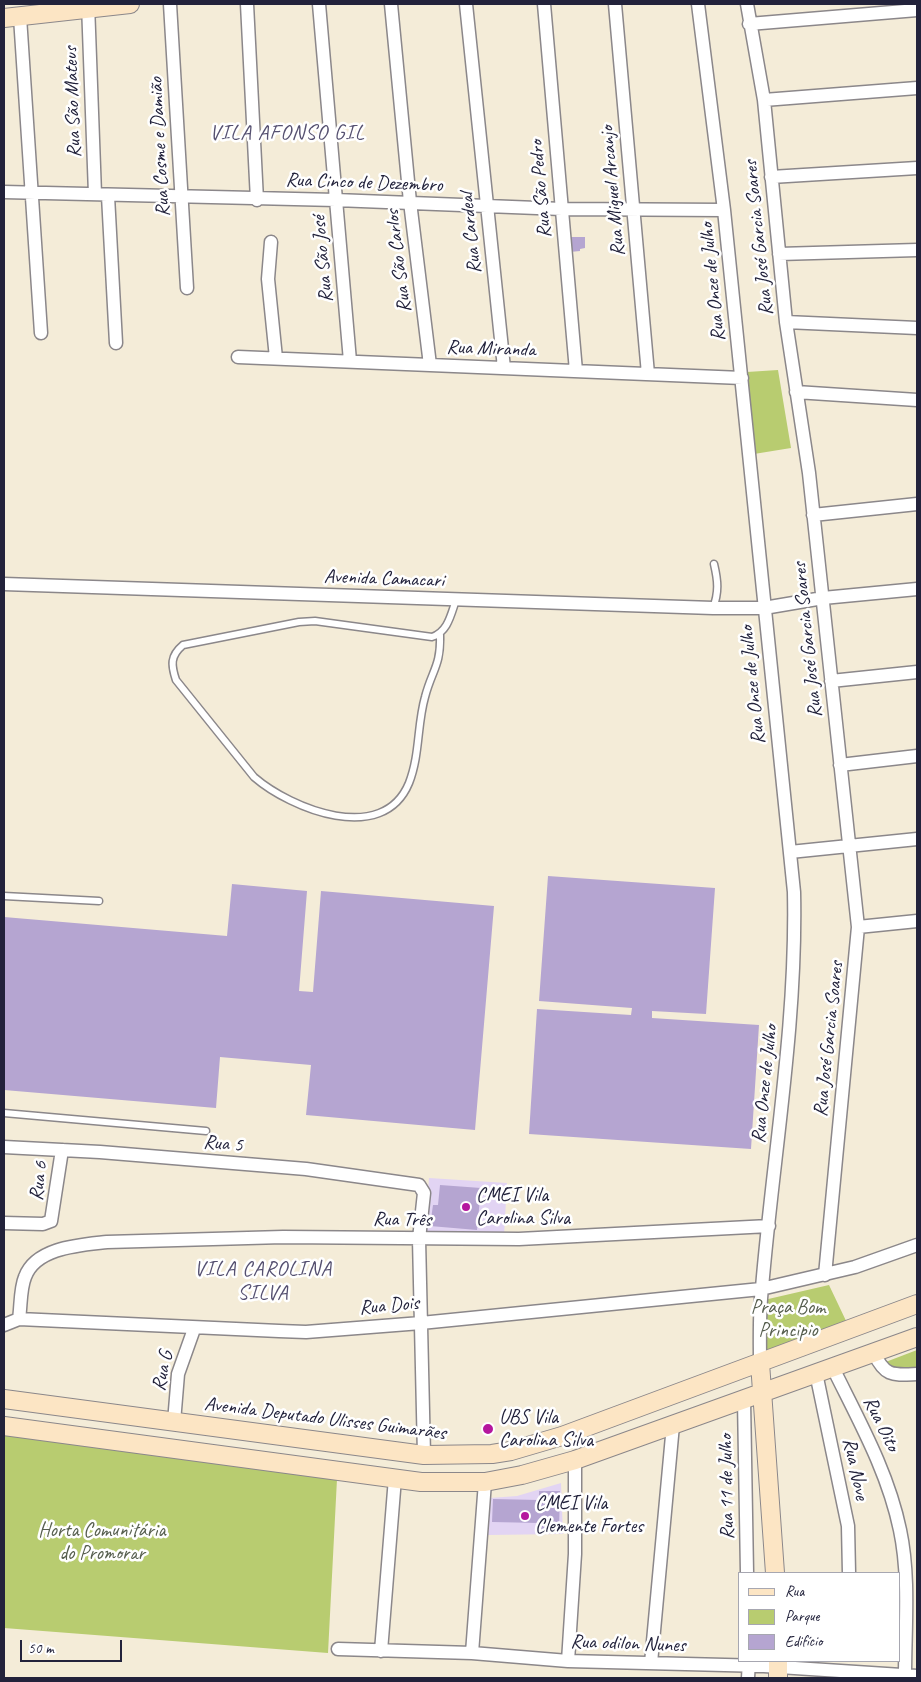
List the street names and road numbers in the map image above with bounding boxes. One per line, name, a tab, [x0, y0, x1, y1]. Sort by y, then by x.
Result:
street label: Rua São Mateus	[59, 46, 87, 158]
street label: Rua Cosme e Damião	[144, 77, 176, 217]
street label: Rua Miguel Arcanjo	[595, 125, 631, 257]
street label: Rua São Pedro	[525, 139, 557, 239]
street label: Rua José Garcia Soares	[739, 159, 779, 317]
street label: Rua Cinco de Dezembro	[285, 168, 443, 198]
street label: Rua Cardeal	[455, 191, 487, 275]
street label: Rua São Carlos	[381, 208, 417, 314]
street label: Rua São José	[307, 215, 339, 303]
street label: Rua Onze de Julho	[695, 222, 731, 342]
street label: Rua Miranda	[446, 335, 536, 363]
street label: Rua José Garcia Soares	[788, 561, 828, 719]
street label: Avenida Camacari	[323, 565, 445, 593]
street label: Rua Onze de Julho	[735, 625, 771, 745]
street label: Rua José Garcia Soares	[809, 960, 849, 1118]
street label: Rua Onze de Julho	[747, 1024, 783, 1144]
street label: Rua 5	[202, 1130, 244, 1158]
street label: Rua 6	[25, 1160, 53, 1202]
street label: Rua Três	[373, 1207, 431, 1233]
street label: Rua Dois	[358, 1291, 420, 1321]
street label: Rua G	[147, 1349, 179, 1393]
street label: Avenida Deputado Ulisses Guimarães	[203, 1392, 447, 1446]
street label: Rua Oito	[857, 1393, 905, 1455]
street label: Rua 11 de Julho	[714, 1434, 740, 1540]
street label: Rua Nove	[837, 1436, 873, 1502]
street label: Rua odilon Nunes	[570, 1630, 686, 1658]

